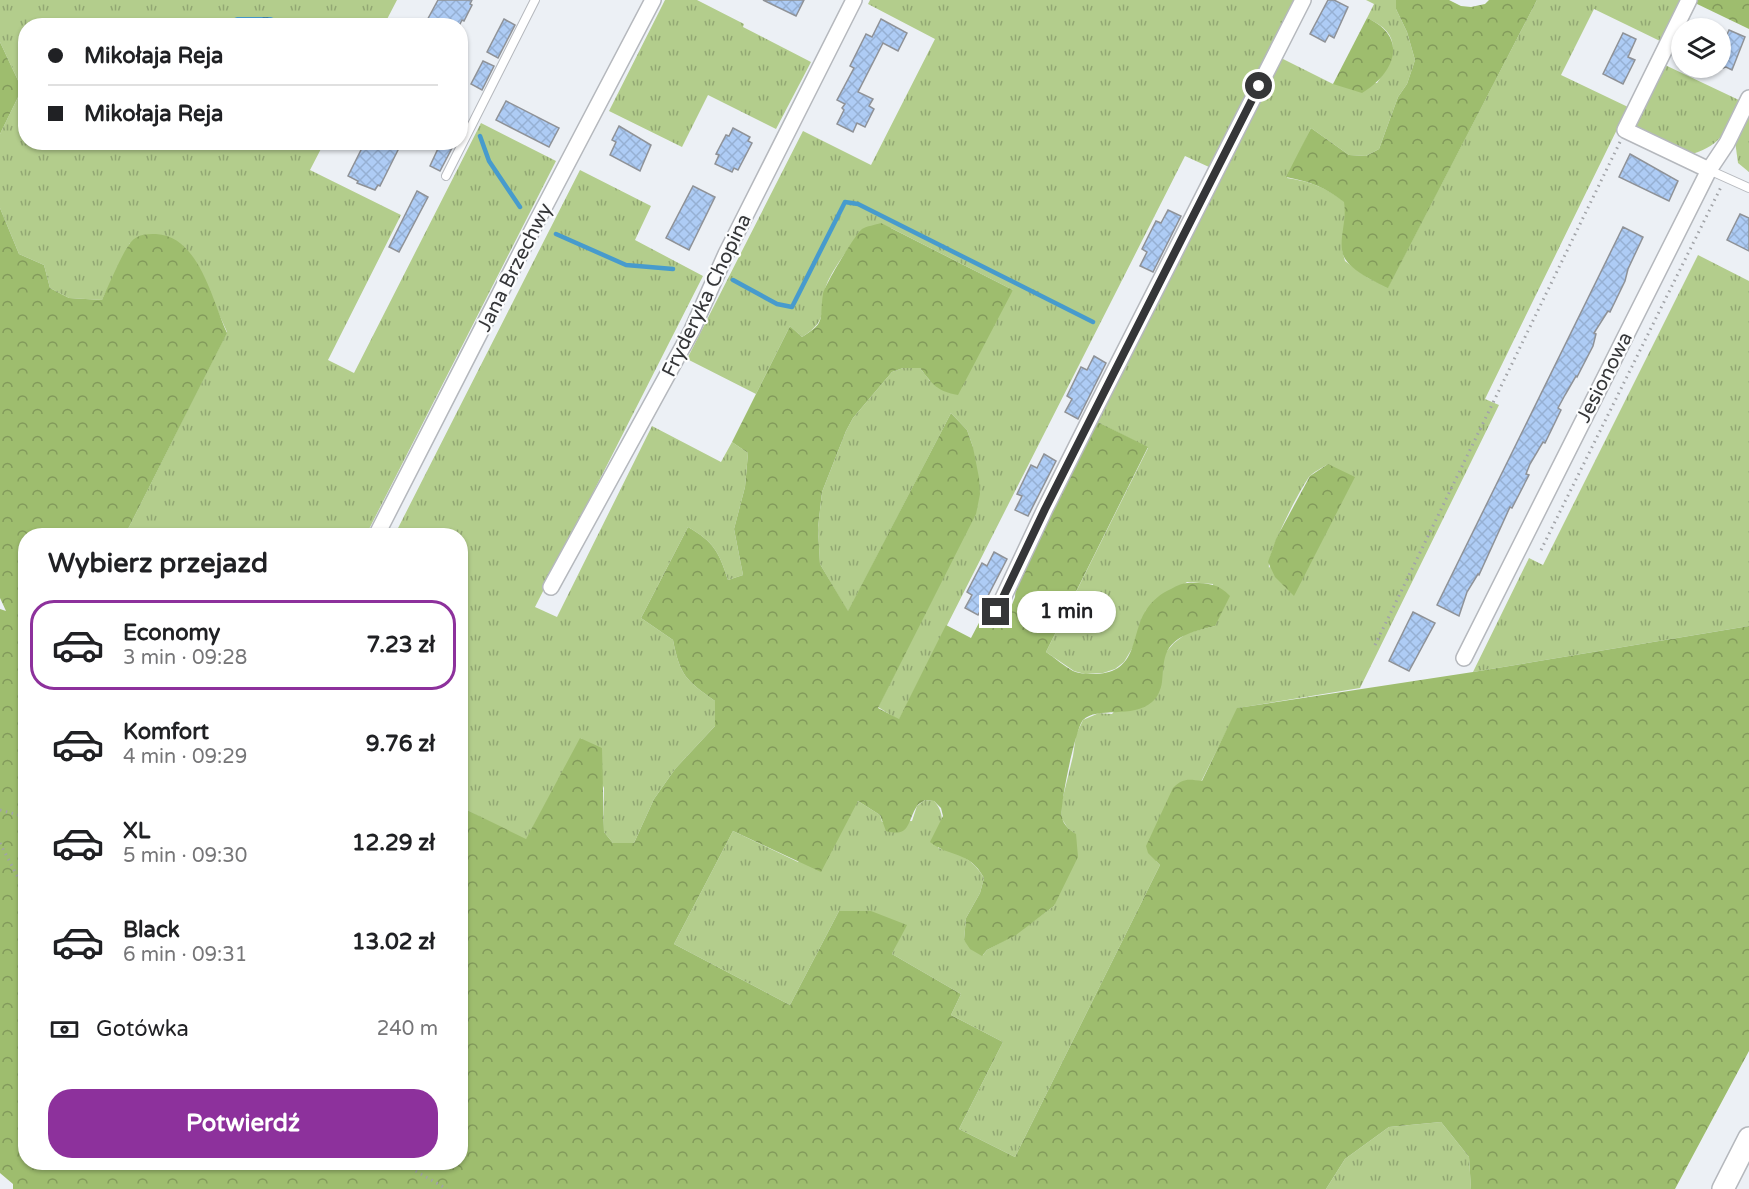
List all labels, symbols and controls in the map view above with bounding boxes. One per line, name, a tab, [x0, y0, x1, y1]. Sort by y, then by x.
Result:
map controls	[1671, 18, 1731, 78]
button: layers	[1671, 18, 1731, 78]
text: Mikołaja Reja	[84, 43, 223, 69]
route start	[1245, 72, 1272, 99]
text: Mikołaja Reja	[84, 101, 223, 127]
street label: Jana Brzechwy	[472, 199, 558, 336]
street label: Fryderyka Chopina	[657, 210, 757, 381]
street label: Jesionowa	[1572, 328, 1638, 427]
text: Wybierz przejazd	[48, 547, 268, 580]
callout: 1 min	[1017, 591, 1116, 633]
route end	[982, 598, 1009, 625]
text: 1 min	[1040, 600, 1093, 624]
icon: car	[51, 618, 105, 672]
text: Economy	[123, 620, 220, 646]
text: 7.23 zł	[367, 632, 435, 658]
text: 3 min · 09:28	[123, 646, 247, 670]
icon: car	[51, 717, 105, 771]
text: Komfort	[123, 719, 209, 745]
text: 9.76 zł	[366, 731, 435, 757]
text: 4 min · 09:29	[123, 745, 247, 769]
icon: car	[51, 816, 105, 870]
text: XL	[123, 818, 150, 844]
text: 12.29 zł	[352, 830, 435, 856]
text: 5 min · 09:30	[123, 844, 247, 868]
icon: car	[51, 915, 105, 969]
text: Black	[123, 917, 180, 943]
text: 13.02 zł	[352, 929, 435, 955]
text: 6 min · 09:31	[123, 943, 247, 967]
icon: cash	[48, 1013, 81, 1046]
text: Gotówka	[96, 1016, 189, 1042]
text: 240 m	[377, 1017, 438, 1041]
button: Potwierdź	[48, 1089, 438, 1158]

